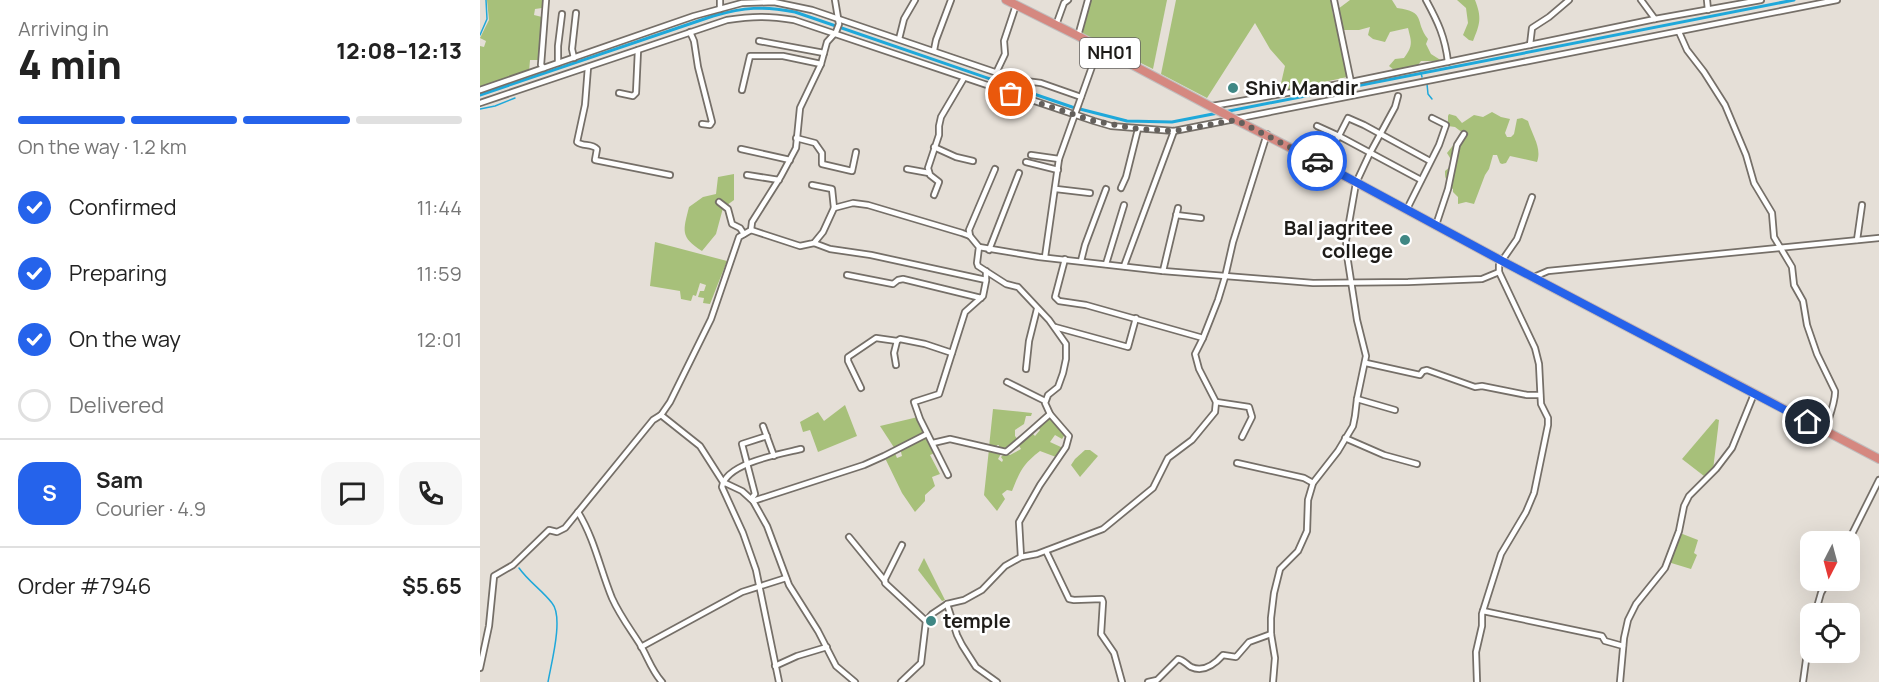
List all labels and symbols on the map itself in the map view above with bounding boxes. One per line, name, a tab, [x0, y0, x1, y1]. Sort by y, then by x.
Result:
road number: NH01	[1080, 38, 1140, 68]
pin	[985, 68, 1036, 119]
place label: Shiv Mandir	[1245, 74, 1358, 101]
marker: Shiv Mandir	[1226, 81, 1240, 95]
courier	[1287, 131, 1347, 191]
place label: Bal jagritee college	[1284, 214, 1393, 264]
marker: Bal jagritee college	[1398, 233, 1412, 247]
pin	[1782, 396, 1833, 447]
north arrow	[1800, 531, 1860, 591]
place label: temple	[943, 607, 1011, 634]
marker: temple	[924, 614, 938, 628]

